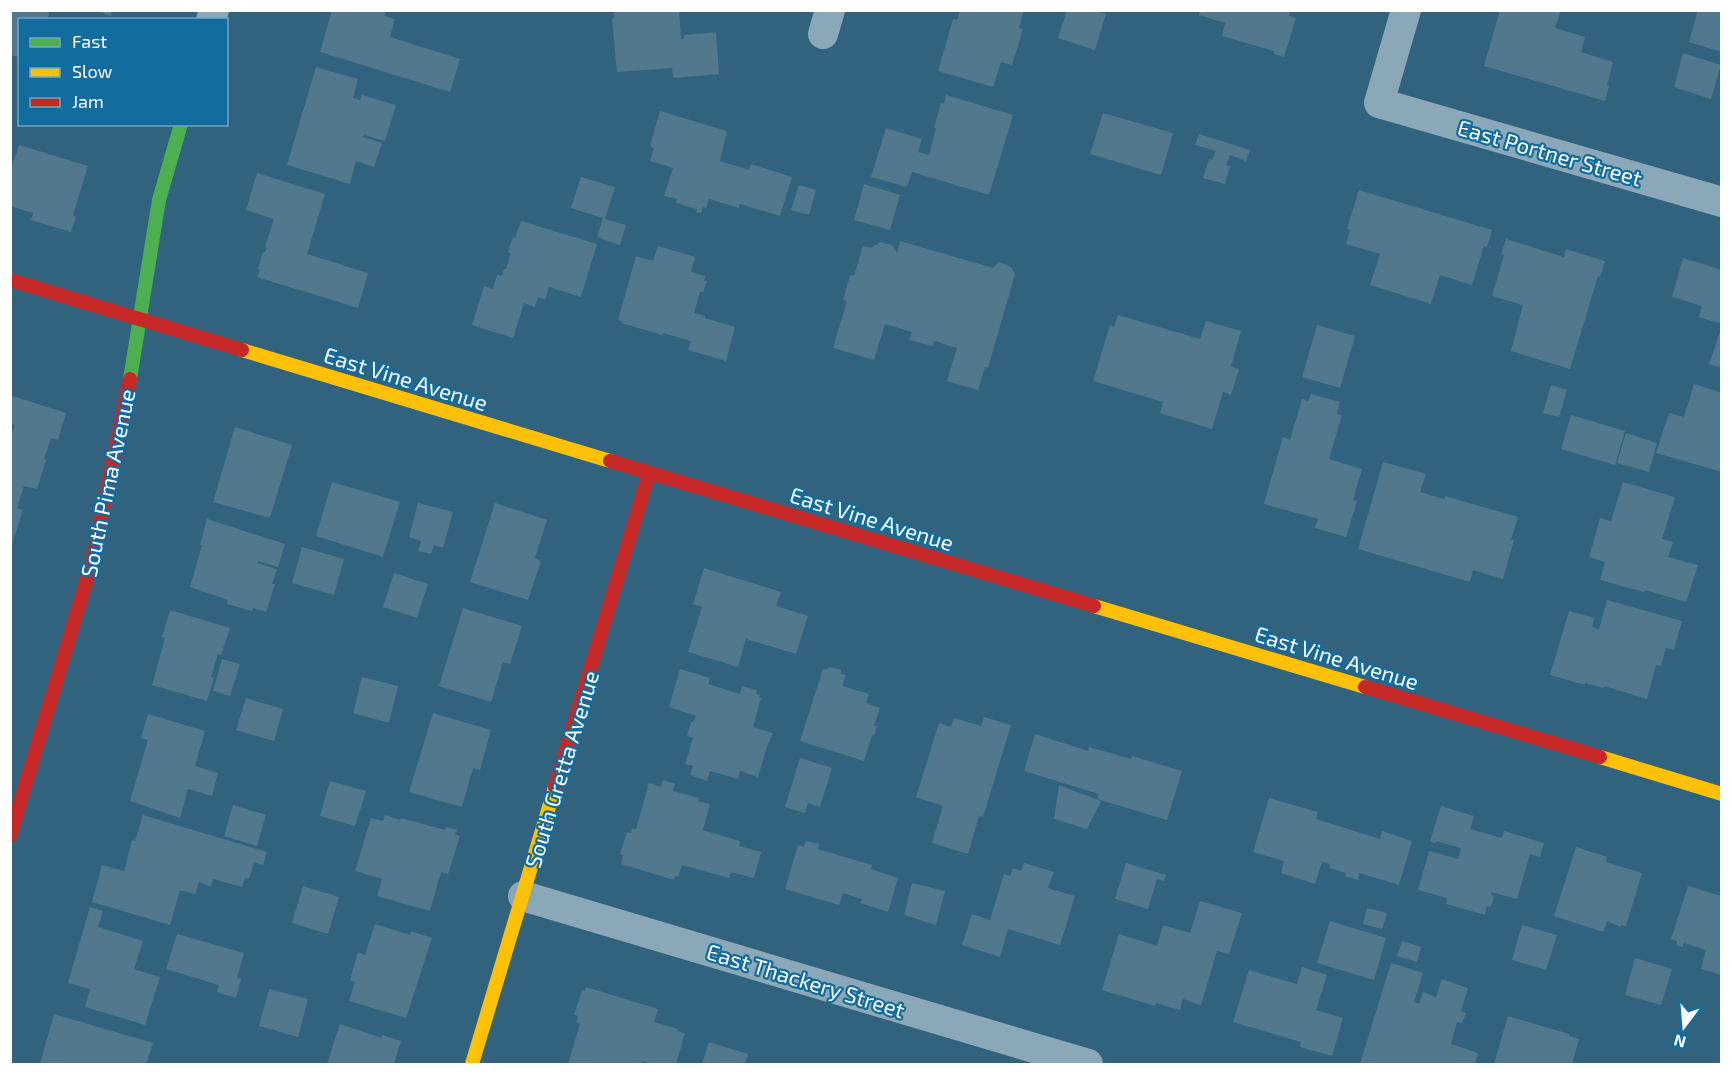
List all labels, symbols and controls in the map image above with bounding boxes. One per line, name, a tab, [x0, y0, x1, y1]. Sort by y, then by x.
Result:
legend	[18, 18, 228, 126]
text: Fast	[72, 30, 107, 52]
text: Slow	[72, 60, 113, 82]
text: Jam	[72, 90, 104, 112]
street label: East Portner Street	[1455, 113, 1645, 191]
street label: East Vine Avenue	[321, 341, 491, 415]
street label: South Pima Avenue	[74, 387, 140, 579]
street label: East Vine Avenue	[787, 481, 957, 555]
street label: East Vine Avenue	[1252, 620, 1422, 694]
street label: South Gretta Avenue	[519, 667, 603, 871]
street label: East Thackery Street	[704, 938, 908, 1022]
north arrow	[1654, 997, 1714, 1057]
text: N	[1672, 1031, 1688, 1053]

